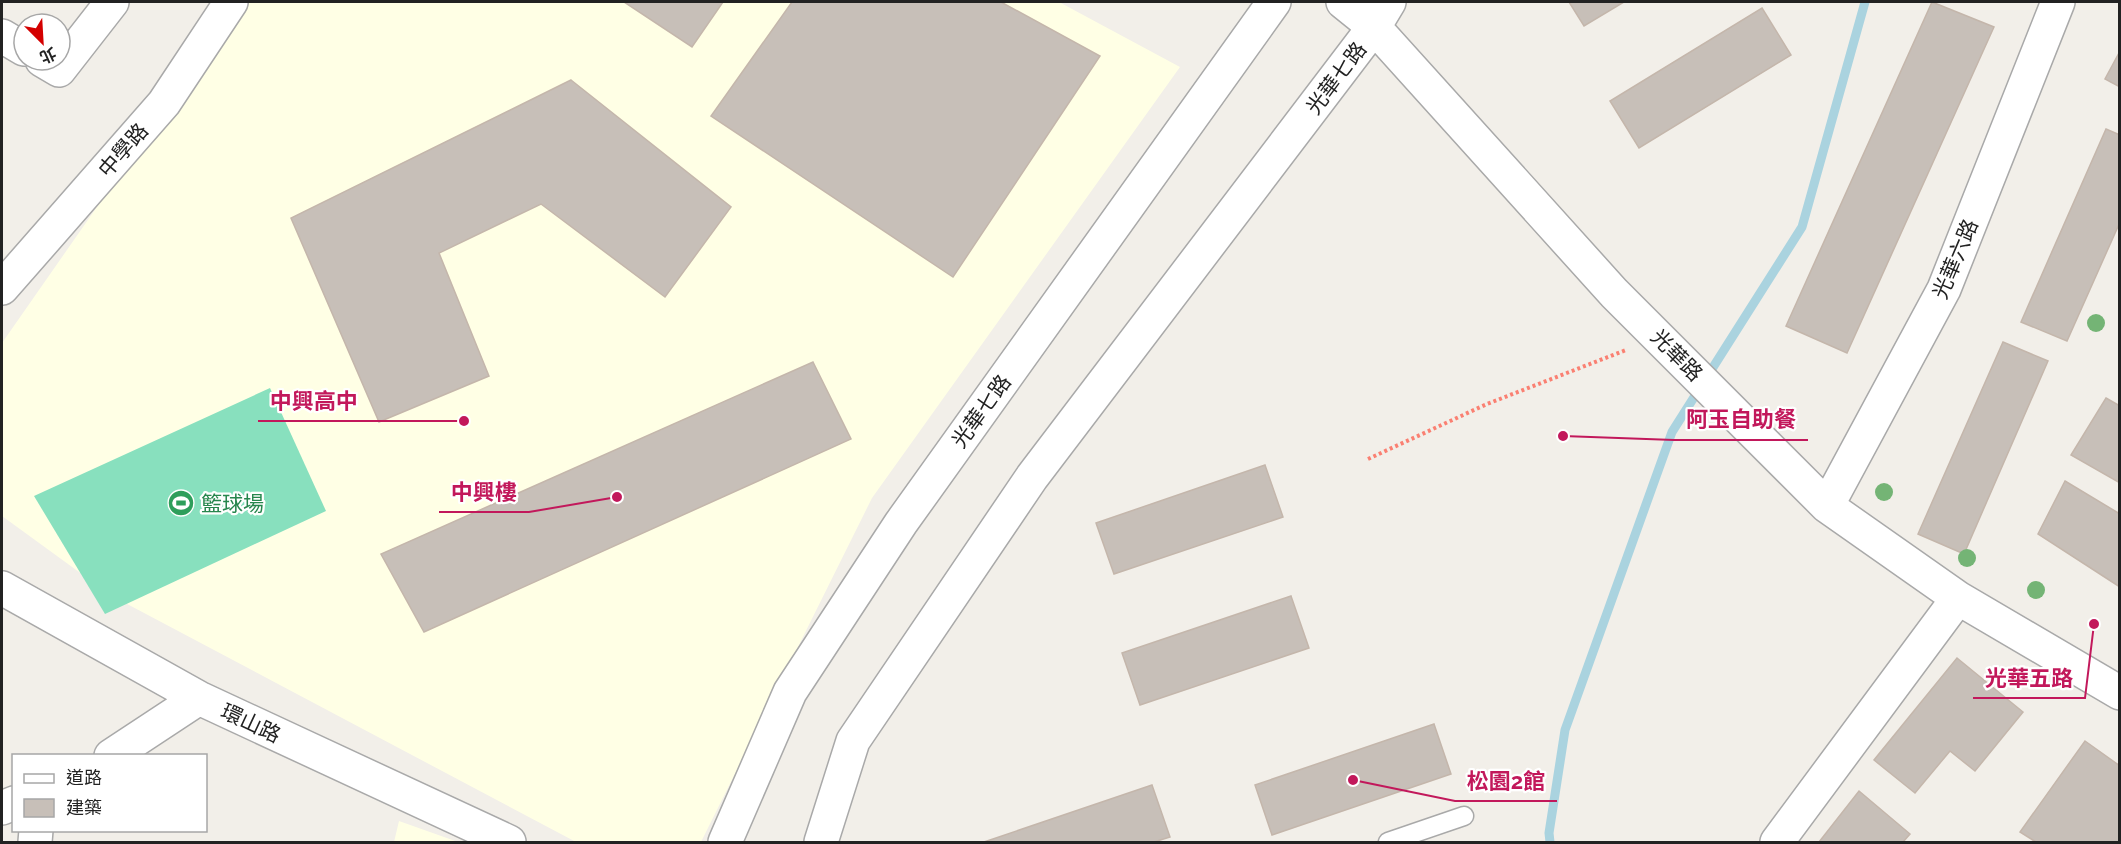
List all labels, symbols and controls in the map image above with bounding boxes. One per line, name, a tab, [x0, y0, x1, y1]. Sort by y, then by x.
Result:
north arrow	[12, 12, 72, 72]
street label: 光華七路	[1301, 37, 1371, 119]
text: 北	[37, 43, 59, 67]
street label: 中學路	[93, 118, 153, 182]
street label: 光華六路	[1927, 215, 1983, 303]
street label: 光華路	[1646, 324, 1708, 386]
street label: 光華七路	[946, 370, 1016, 452]
callout: 中興高中	[258, 381, 370, 421]
text: 中興高中	[270, 388, 358, 414]
callout: 阿玉自助餐	[1674, 400, 1808, 440]
text: 阿玉自助餐	[1686, 406, 1796, 432]
callout: 中興樓	[439, 472, 529, 512]
text: 中興樓	[451, 479, 517, 505]
sports icon: 籃球場	[166, 488, 196, 518]
place label: 籃球場	[201, 491, 264, 516]
callout: 光華五路	[1973, 658, 2085, 698]
text: 光華五路	[1985, 665, 2073, 691]
street label: 環山路	[217, 698, 285, 748]
legend	[12, 754, 207, 832]
callout: 松園2館	[1455, 761, 1557, 801]
text: 道路	[66, 767, 102, 788]
text: 松園2館	[1467, 768, 1545, 794]
text: 建築	[66, 797, 102, 818]

